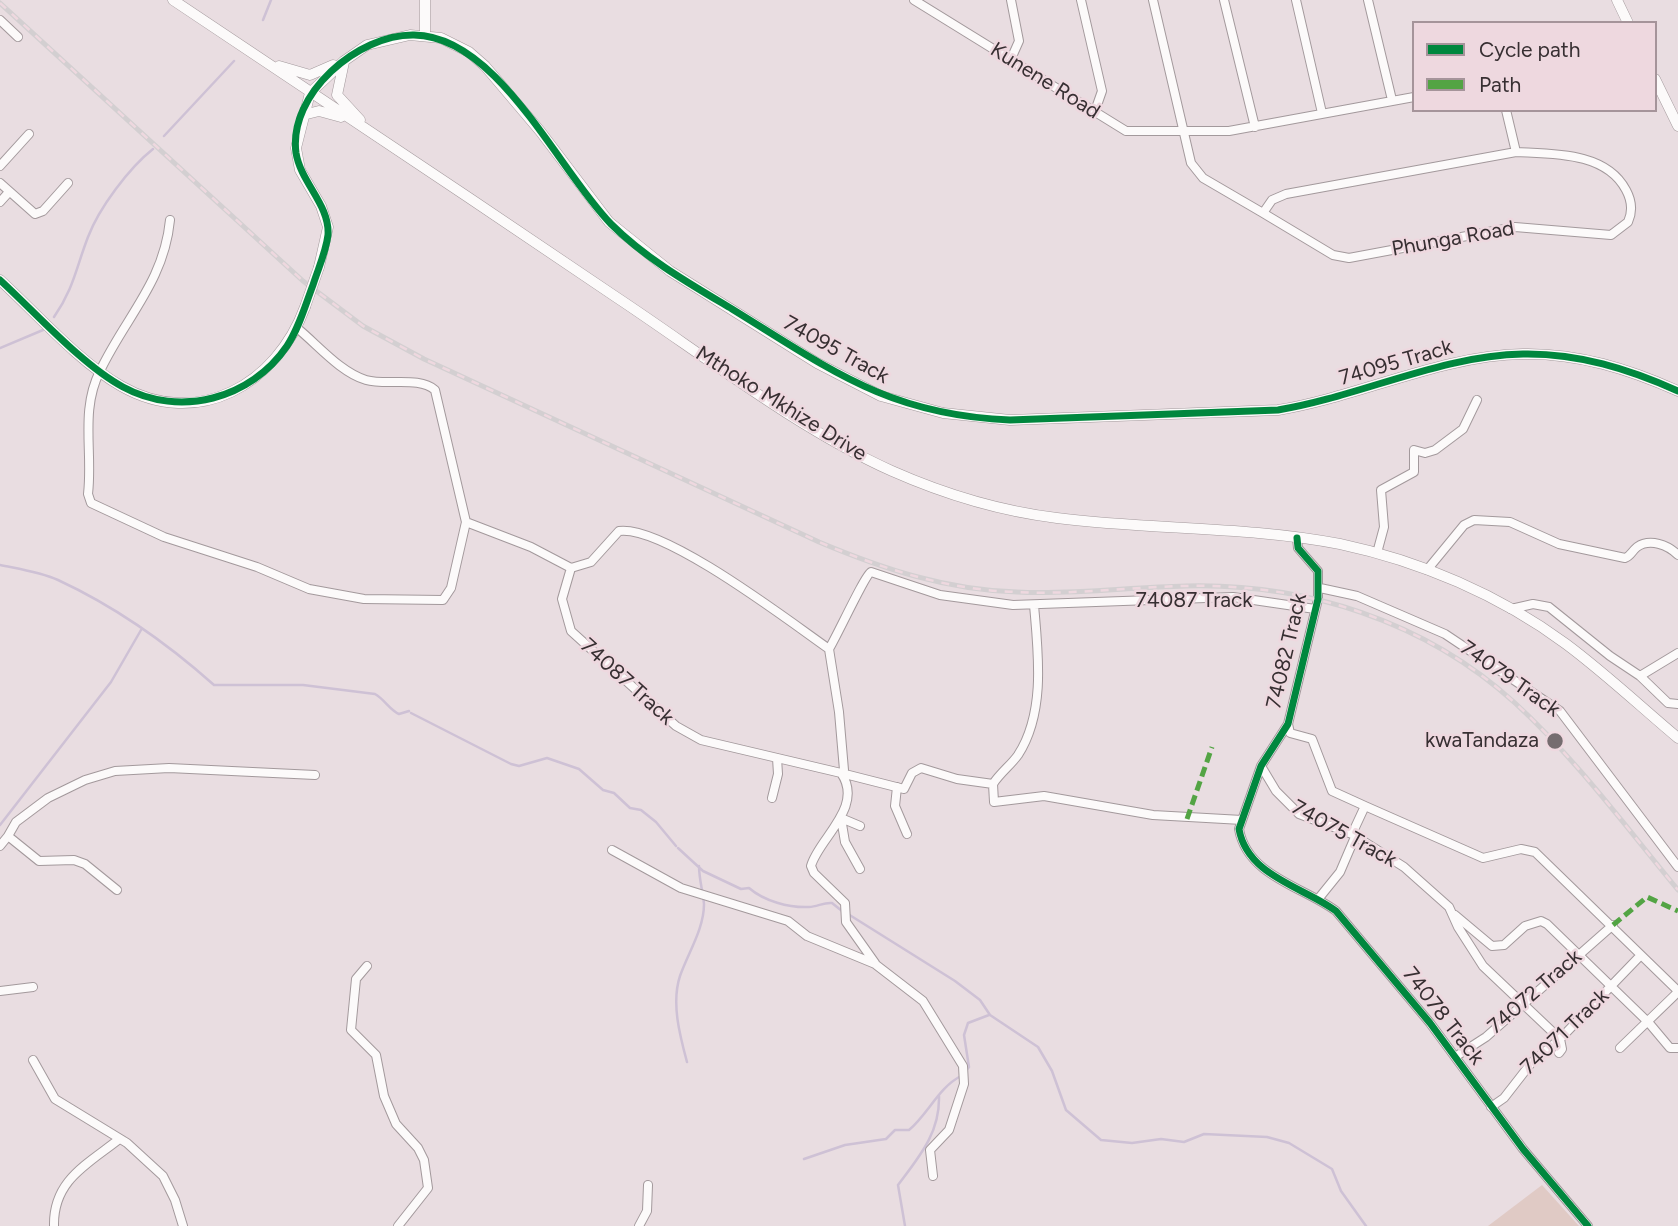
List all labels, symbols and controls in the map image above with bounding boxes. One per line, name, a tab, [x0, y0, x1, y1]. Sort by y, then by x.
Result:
legend	[1412, 21, 1657, 112]
street label: Kunene Road	[986, 37, 1104, 125]
text: Cycle path	[1479, 37, 1580, 62]
text: Path	[1479, 72, 1521, 97]
street label: Phunga Road	[1390, 216, 1516, 262]
street label: 74095 Track	[779, 311, 893, 389]
street label: 74095 Track	[1336, 335, 1456, 391]
street label: Mthoko Mkhize Drive	[691, 341, 871, 467]
street label: 74087 Track	[1135, 588, 1253, 614]
street label: 74082 Track	[1261, 591, 1313, 711]
street label: 74087 Track	[575, 633, 679, 731]
street label: 74079 Track	[1455, 635, 1565, 723]
place label: kwaTandaza	[1425, 728, 1539, 754]
marker: kwaTandaza	[1545, 731, 1565, 751]
street label: 74075 Track	[1287, 795, 1401, 873]
street label: 74072 Track	[1483, 944, 1587, 1040]
street label: 74078 Track	[1397, 962, 1489, 1070]
street label: 74071 Track	[1516, 984, 1614, 1080]

